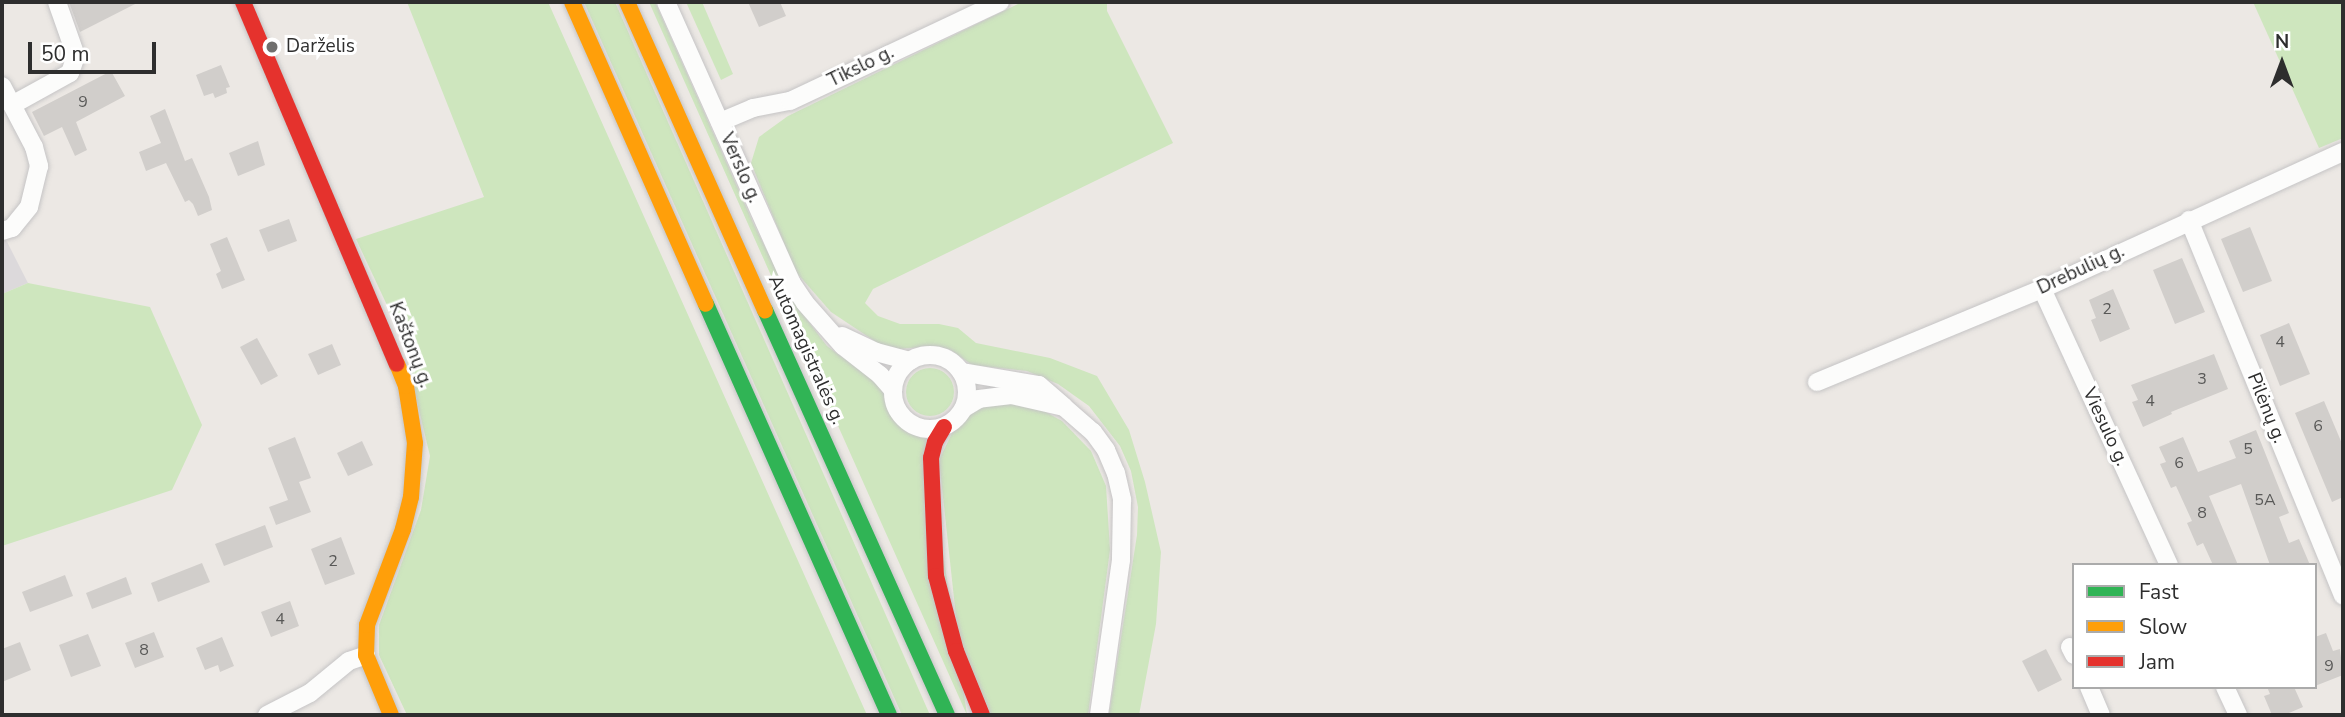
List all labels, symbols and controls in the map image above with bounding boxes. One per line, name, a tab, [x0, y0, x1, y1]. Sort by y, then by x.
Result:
scale bar	[32, 28, 159, 72]
north arrow	[2247, 28, 2317, 98]
text: N	[2275, 29, 2289, 55]
place label: Darželis	[286, 36, 355, 58]
marker: Darželis	[264, 39, 280, 55]
text: 50 m	[41, 40, 90, 68]
street label: Tikslo g.	[824, 41, 898, 93]
house number: 9	[78, 92, 88, 112]
street label: Verslo g.	[714, 129, 766, 207]
street label: Drebulių g.	[2034, 240, 2128, 300]
street label: Automagistralės g.	[763, 272, 849, 428]
street label: Kaštonų g.	[383, 299, 437, 391]
house number: 2	[2102, 299, 2112, 319]
house number: 4	[2275, 332, 2285, 352]
house number: 3	[2197, 369, 2207, 389]
street label: Pilėnų g.	[2242, 369, 2290, 447]
street label: Viesulo g.	[2077, 384, 2133, 470]
house number: 4	[2145, 391, 2155, 411]
house number: 6	[2313, 416, 2323, 436]
house number: 5	[2243, 439, 2253, 459]
house number: 6	[2174, 453, 2184, 473]
house number: 5A	[2254, 490, 2276, 510]
house number: 8	[2197, 503, 2207, 523]
house number: 2	[328, 551, 338, 571]
legend	[2072, 563, 2317, 689]
text: Fast	[2139, 578, 2179, 606]
house number: 4	[275, 609, 285, 629]
text: Slow	[2139, 613, 2187, 641]
house number: 8	[139, 640, 149, 660]
text: Jam	[2139, 648, 2175, 676]
house number: 9	[2324, 656, 2334, 676]

